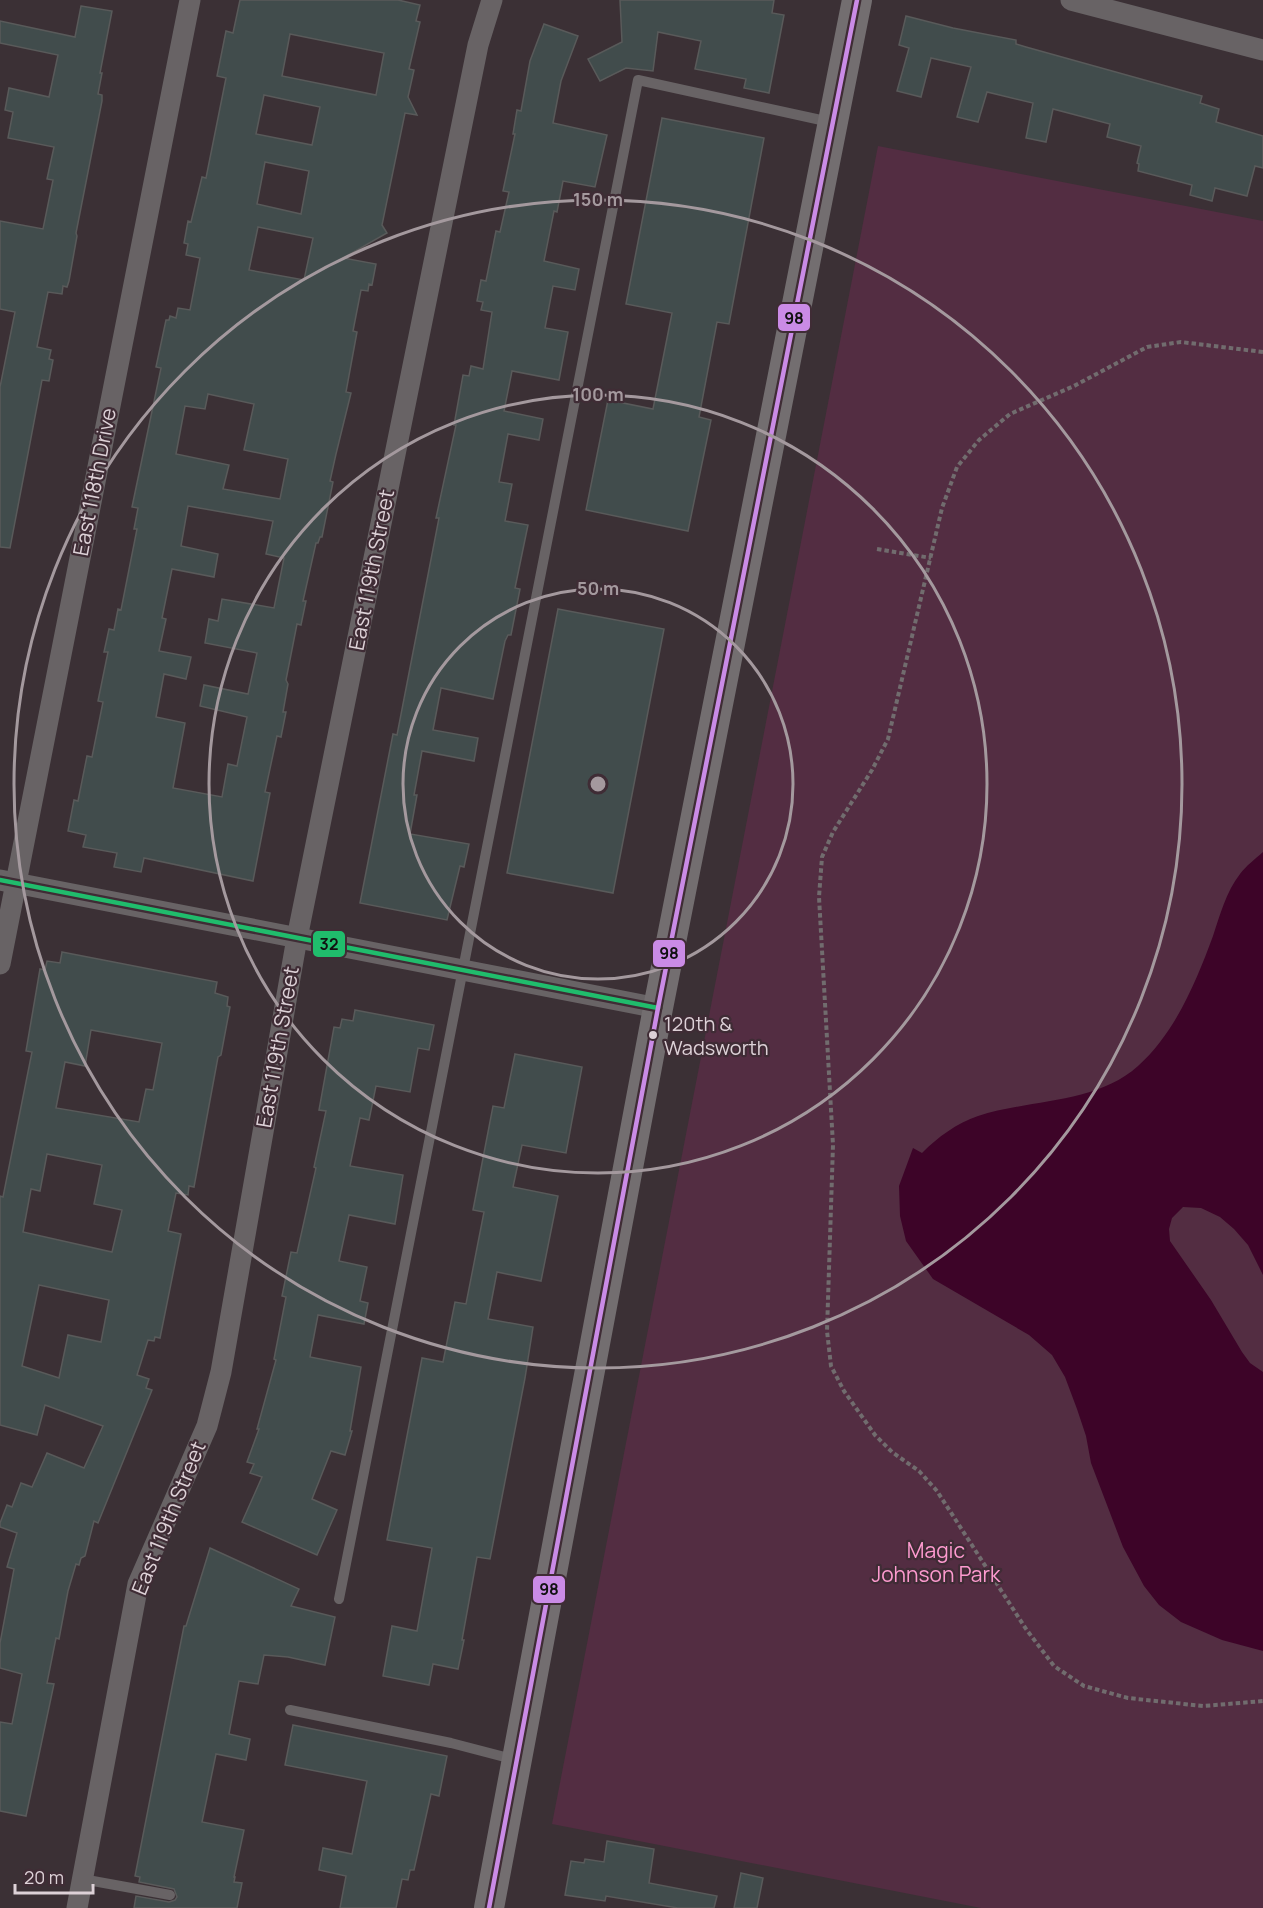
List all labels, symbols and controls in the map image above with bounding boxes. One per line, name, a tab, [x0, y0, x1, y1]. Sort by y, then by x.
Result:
text: 150 m	[573, 187, 623, 211]
line badge: 98	[777, 303, 811, 332]
text: 98	[784, 307, 804, 329]
text: 100 m	[572, 382, 624, 406]
street label: East 118th Drive	[66, 406, 122, 558]
street label: East 119th Street	[342, 487, 400, 653]
text: 50 m	[577, 576, 619, 600]
centre of rings	[588, 774, 608, 794]
line badge: 32	[312, 930, 346, 958]
text: 32	[320, 933, 338, 955]
line badge: 98	[652, 939, 686, 968]
text: 98	[659, 942, 679, 964]
street label: East 119th Street	[249, 964, 305, 1130]
place label: 120th & Wadsworth	[664, 1010, 769, 1061]
marker: 120th & Wadsworth	[647, 1029, 659, 1041]
street label: East 119th Street	[124, 1437, 212, 1599]
park label: Magic Johnson Park	[871, 1536, 1001, 1588]
line badge: 98	[532, 1575, 566, 1604]
text: 98	[539, 1578, 559, 1600]
scale bar	[15, 1857, 93, 1895]
text: 20 m	[24, 1865, 64, 1889]

